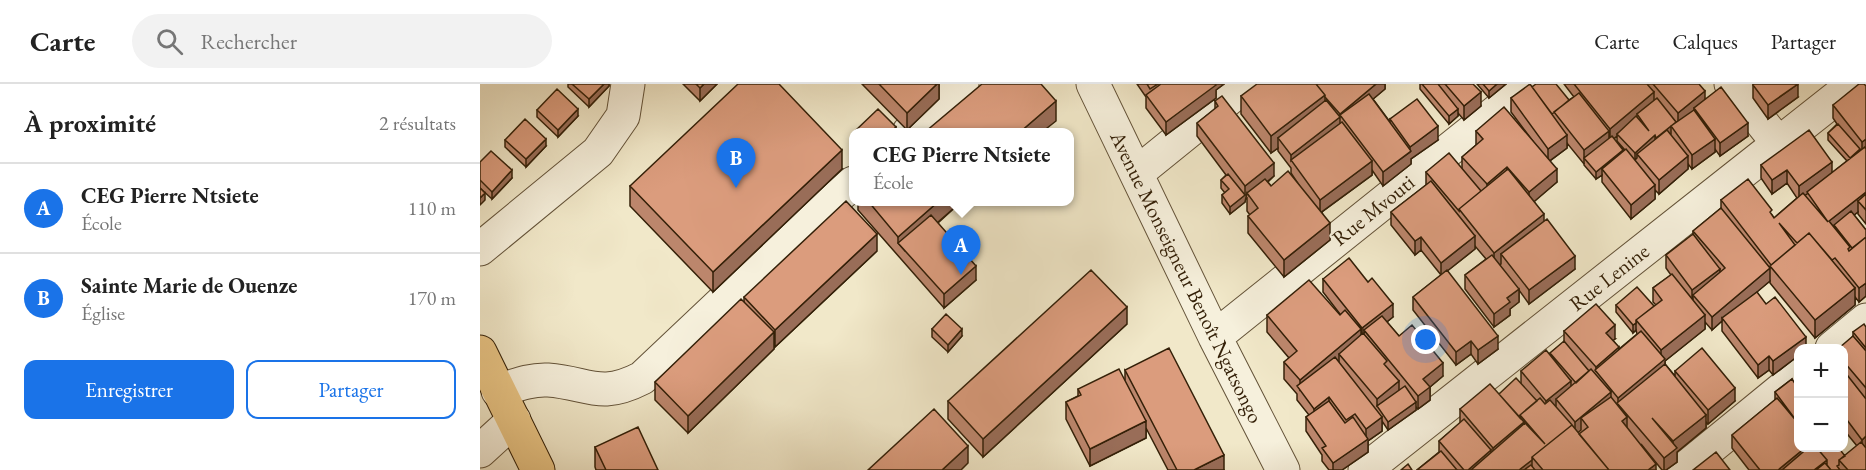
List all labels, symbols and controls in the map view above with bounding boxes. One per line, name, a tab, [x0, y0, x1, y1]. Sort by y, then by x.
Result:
search box	[132, 14, 552, 68]
text: Carte	[30, 23, 96, 59]
icon: search	[153, 25, 186, 58]
text: Rechercher	[201, 27, 297, 56]
text: Carte	[1594, 28, 1639, 55]
text: Calques	[1672, 28, 1738, 55]
text: Partager	[1771, 28, 1836, 55]
text: À proximité	[24, 106, 156, 140]
text: 2 résultats	[379, 110, 456, 136]
street label: Avenue Monseigneur Benoît Ngatsongo	[1104, 126, 1270, 428]
popup	[849, 128, 1074, 206]
pin: B	[716, 138, 756, 188]
text: CEG Pierre Ntsiete	[873, 140, 1050, 169]
text: École	[873, 169, 913, 195]
street label: Rue Mvouti	[1326, 169, 1420, 251]
text: CEG Pierre Ntsiete	[81, 181, 259, 210]
text: A	[36, 195, 51, 221]
text: 110 m	[408, 195, 456, 221]
text: École	[81, 210, 122, 236]
pin: A	[942, 226, 980, 275]
street label: Rue Lenine	[1563, 237, 1655, 317]
text: Sainte Marie de Ouenze	[81, 271, 298, 300]
text: B	[37, 285, 50, 311]
text: 170 m	[408, 285, 456, 311]
text: Église	[81, 300, 125, 326]
your location	[1411, 325, 1440, 354]
map controls	[1794, 344, 1848, 452]
button: +	[1794, 344, 1848, 398]
button: Enregistrer	[24, 360, 234, 419]
button: Partager	[246, 360, 456, 419]
button: −	[1794, 398, 1848, 452]

